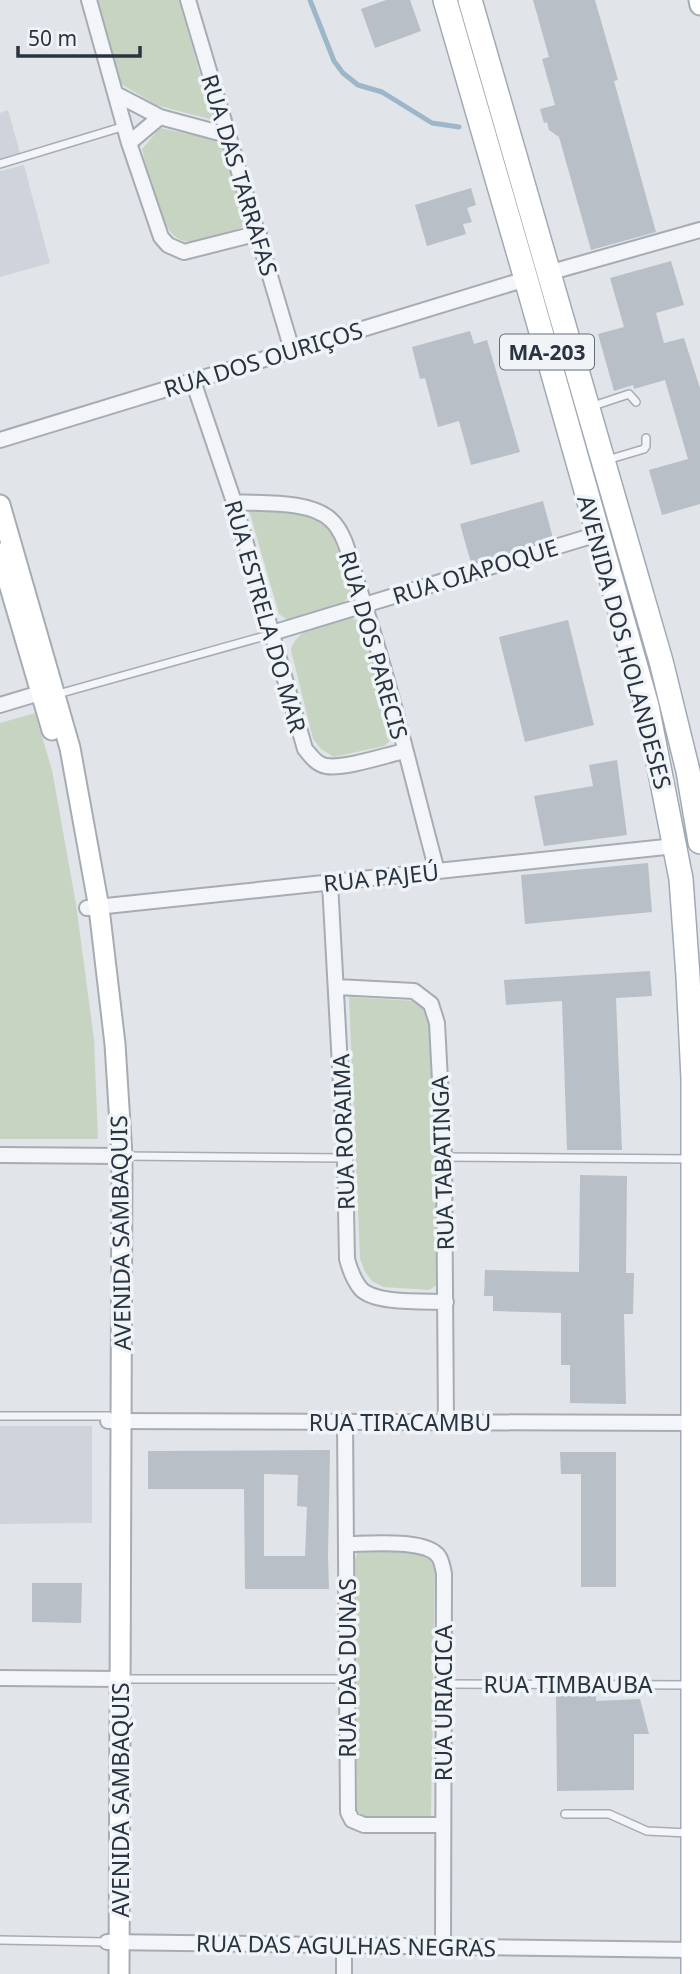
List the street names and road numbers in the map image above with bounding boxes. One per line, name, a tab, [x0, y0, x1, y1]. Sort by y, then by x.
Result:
street label: RUA DAS TARRAFAS	[194, 70, 286, 280]
street label: RUA DOS OURIÇOS	[160, 314, 366, 404]
road number: MA-203	[500, 334, 594, 370]
street label: AVENIDA DOS HOLANDESES	[570, 492, 680, 792]
street label: RUA ESTRELA DO MAR	[218, 496, 314, 736]
street label: RUA OIAPOQUE	[388, 531, 562, 611]
street label: RUA DOS PARECIS	[332, 547, 416, 743]
street label: RUA PAJEÚ	[322, 855, 440, 899]
street label: RUA RORAIMA	[324, 1053, 362, 1211]
street label: RUA TABATINGA	[423, 1075, 461, 1251]
street label: AVENIDA SAMBAQUIS	[102, 1115, 138, 1351]
street label: RUA TIRACAMBU	[309, 1406, 491, 1438]
street label: RUA DAS DUNAS	[331, 1578, 363, 1758]
street label: RUA URIACICA	[427, 1625, 459, 1781]
street label: RUA TIMBAUBA	[483, 1668, 653, 1700]
street label: AVENIDA SAMBAQUIS	[104, 1682, 136, 1918]
street label: RUA DAS AGULHAS NEGRAS	[196, 1926, 496, 1964]

